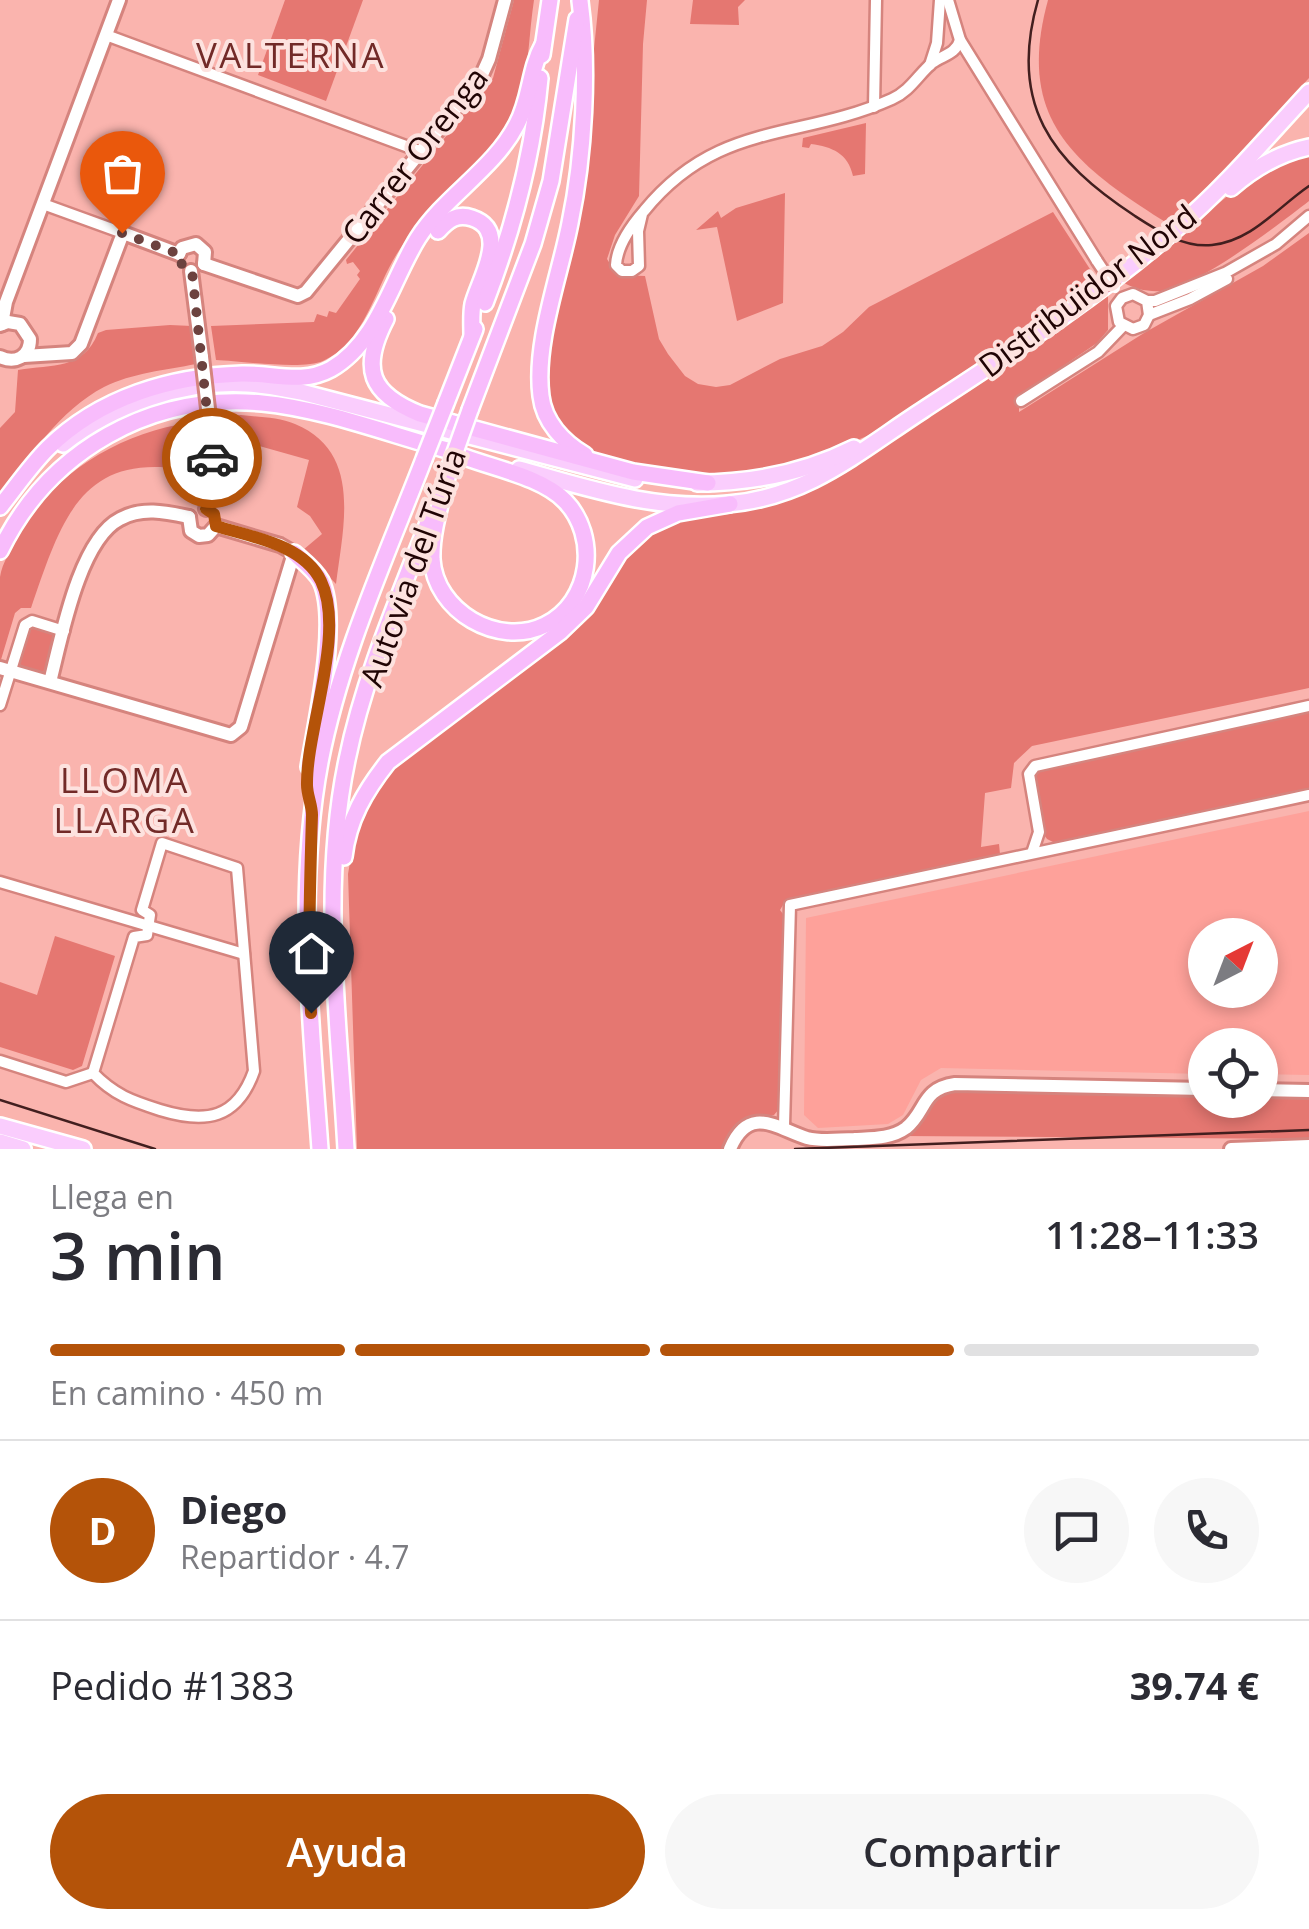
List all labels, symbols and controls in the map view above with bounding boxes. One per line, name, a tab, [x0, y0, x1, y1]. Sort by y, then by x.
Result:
district label: VALTERNA	[196, 31, 386, 78]
street label: Carrer Orenga	[331, 57, 497, 253]
pin	[80, 131, 165, 234]
icon: bag	[95, 146, 150, 201]
street label: Distribuïdor Nord	[969, 194, 1205, 386]
courier	[162, 408, 262, 508]
icon: car	[185, 431, 240, 486]
street label: Autovia del Túria	[349, 442, 475, 692]
district label: LLOMA LLARGA	[54, 756, 196, 843]
pin	[269, 911, 354, 1014]
north arrow	[1188, 918, 1278, 1008]
map controls	[1188, 918, 1278, 1118]
icon: home	[284, 926, 339, 981]
button: locate	[1188, 1028, 1278, 1118]
text: Llega en	[50, 1175, 174, 1218]
text: 11:28–11:33	[1045, 1208, 1259, 1260]
text: 3 min	[50, 1211, 225, 1299]
text: En camino · 450 m	[50, 1371, 323, 1414]
button: chat	[1024, 1478, 1129, 1583]
button: phone	[1154, 1478, 1259, 1583]
text: Diego	[180, 1483, 287, 1535]
text: D	[88, 1504, 117, 1556]
text: Repartidor · 4.7	[180, 1535, 410, 1578]
text: Pedido #1383	[50, 1659, 294, 1711]
text: 39.74 €	[1130, 1659, 1259, 1711]
button: Ayuda	[50, 1794, 645, 1909]
button: Compartir	[665, 1794, 1259, 1909]

